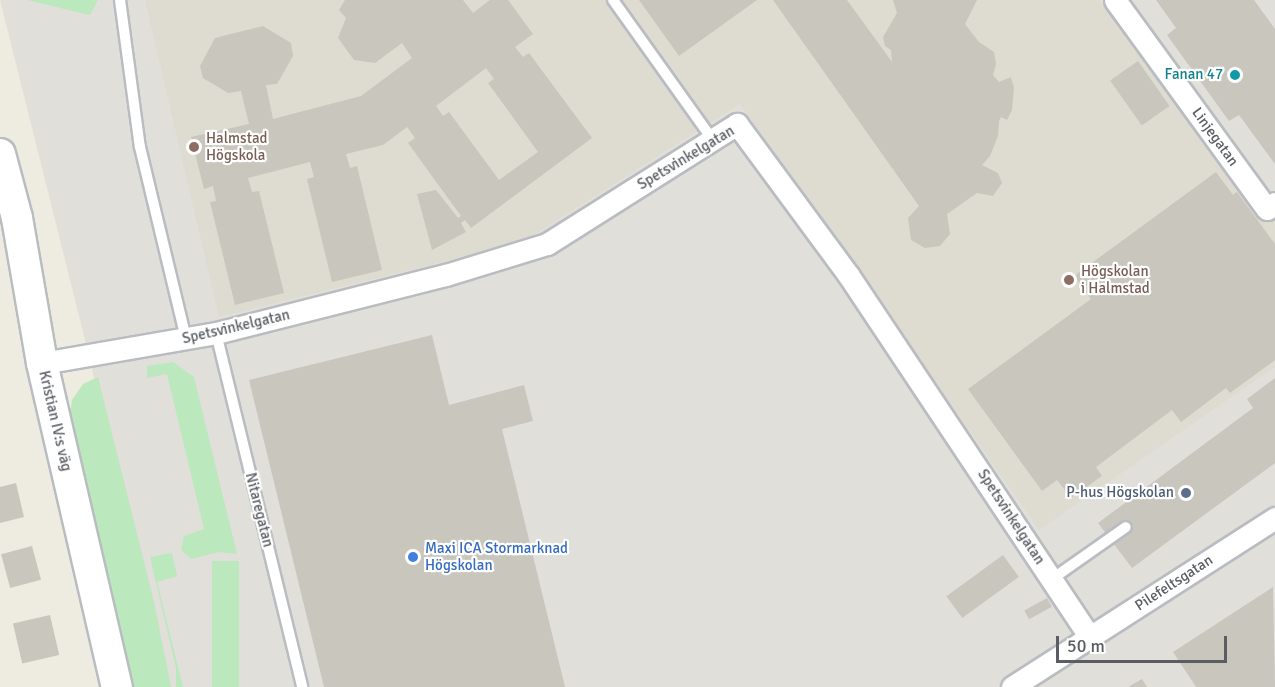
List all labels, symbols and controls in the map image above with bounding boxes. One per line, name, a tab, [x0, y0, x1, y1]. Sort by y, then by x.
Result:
place label: Fanan 47	[1165, 66, 1223, 84]
marker: Fanan 47	[1228, 68, 1242, 82]
street label: Linjegatan	[1188, 104, 1242, 170]
street label: Spetsvinkelgatan	[634, 122, 738, 194]
place label: Halmstad Högskola	[206, 129, 267, 164]
marker: Halmstad Högskola	[187, 140, 201, 154]
place label: Högskolan i Halmstad	[1081, 262, 1150, 297]
marker: Högskolan i Halmstad	[1062, 273, 1076, 287]
street label: Spetsvinkelgatan	[180, 306, 292, 348]
street label: Kristian IV:s väg	[35, 369, 75, 473]
street label: Spetsvinkelgatan	[974, 466, 1048, 568]
street label: Nitaregatan	[241, 471, 277, 549]
place label: P-hus Högskolan	[1066, 484, 1174, 502]
marker: P-hus Högskolan	[1179, 486, 1193, 500]
place label: Maxi ICA Stormarknad Högskolan	[425, 539, 568, 574]
marker: Maxi ICA Stormarknad Högskolan	[406, 550, 420, 564]
street label: Pilefeltsgatan	[1132, 551, 1216, 615]
scale bar	[1059, 624, 1230, 662]
text: 50 m	[1067, 635, 1105, 657]

